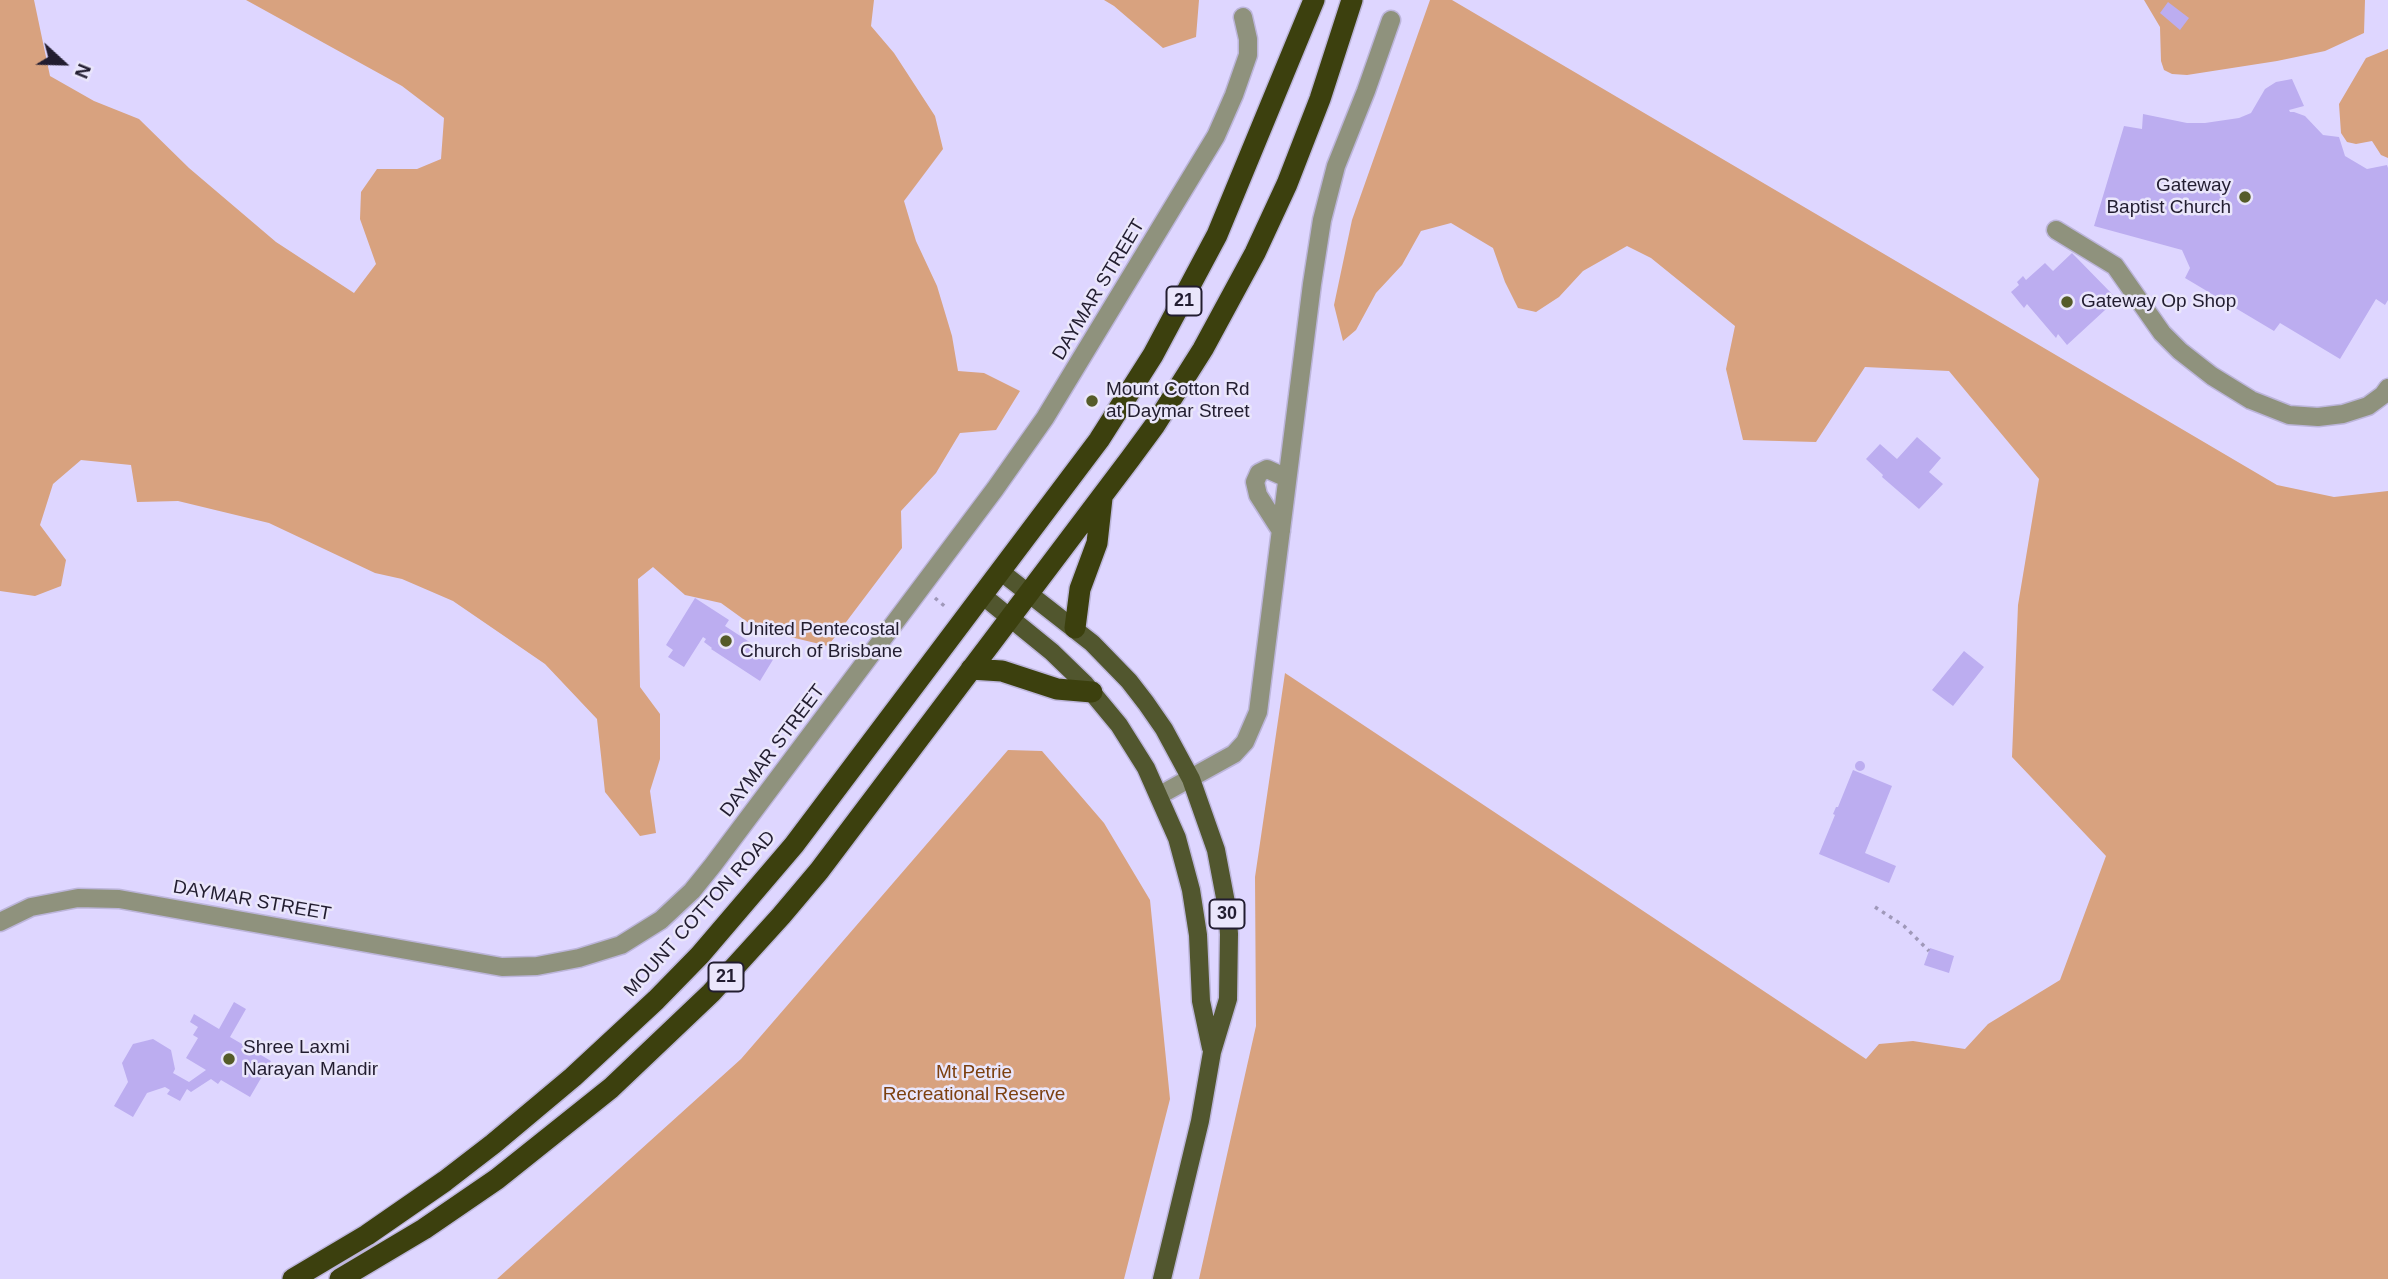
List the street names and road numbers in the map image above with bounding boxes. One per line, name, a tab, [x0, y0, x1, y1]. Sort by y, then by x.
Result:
street label: DAYMAR STREET	[1048, 216, 1150, 364]
road number: 21	[1166, 286, 1202, 316]
street label: DAYMAR STREET	[716, 680, 830, 822]
street label: MOUNT COTTON ROAD	[620, 826, 780, 1002]
street label: DAYMAR STREET	[171, 876, 333, 926]
road number: 30	[1210, 900, 1244, 929]
road number: 21	[708, 962, 744, 992]

